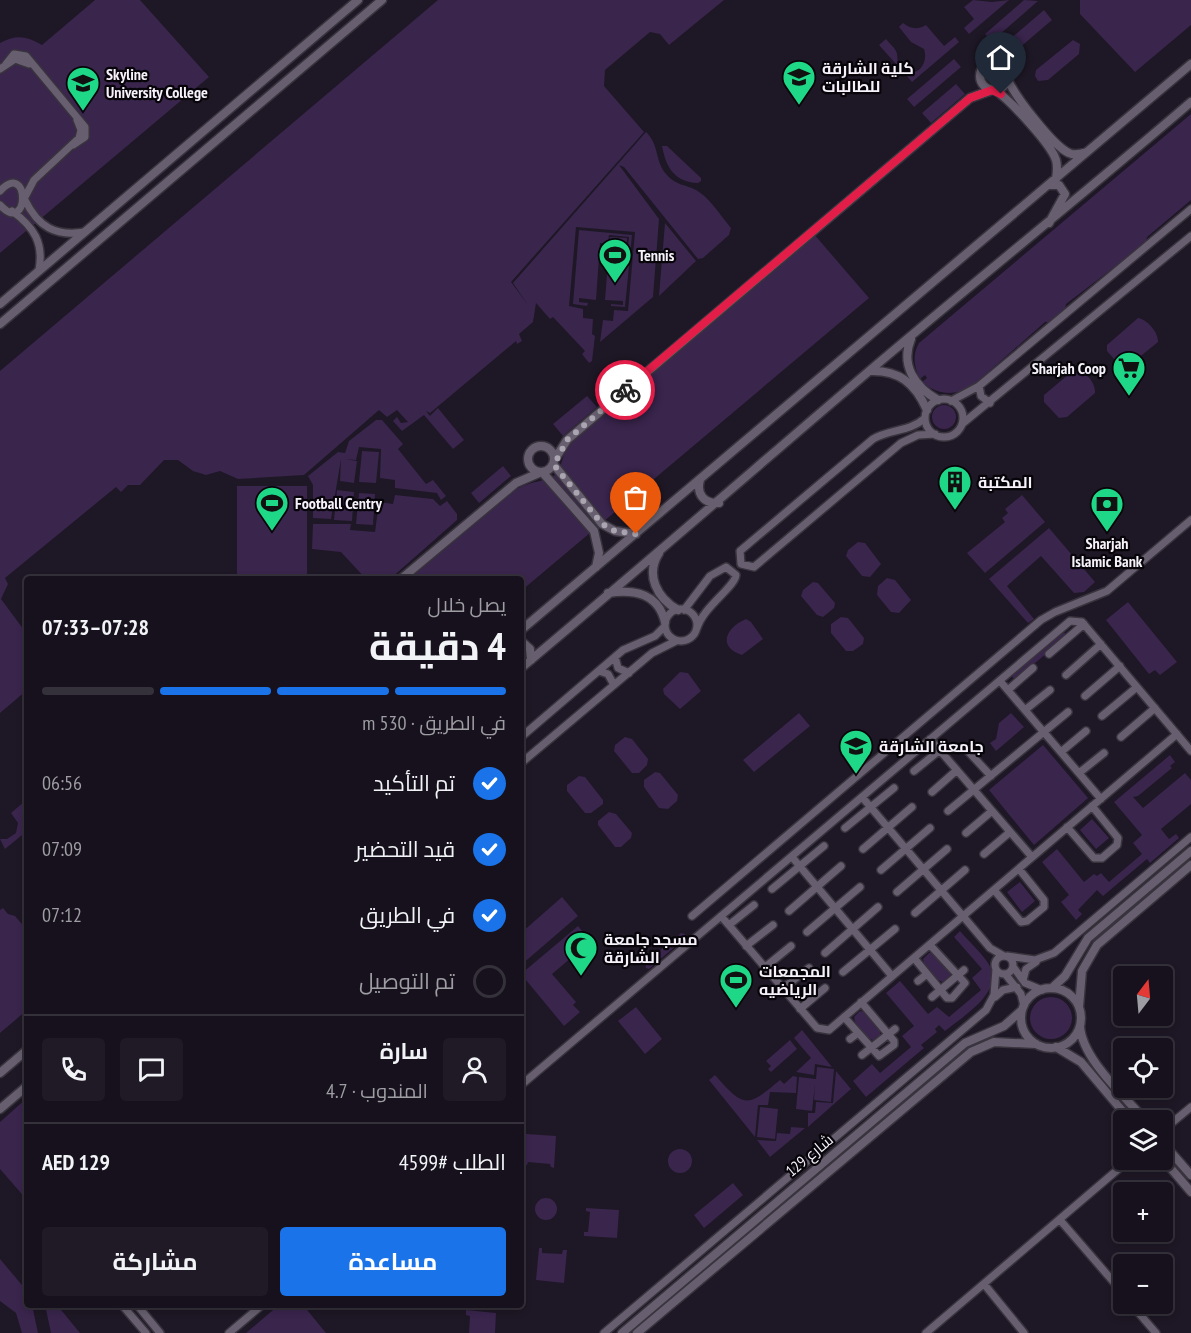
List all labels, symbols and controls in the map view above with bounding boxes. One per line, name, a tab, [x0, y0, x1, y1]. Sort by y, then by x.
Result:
pin	[975, 32, 1026, 94]
icon: home	[984, 41, 1017, 74]
place label: كلية الشارقة للطالبات	[822, 58, 914, 96]
school or university icon: كلية الشارقة للطالبات	[781, 59, 817, 106]
place label: Skyline University College	[106, 64, 208, 102]
school or university icon: Skyline University College	[65, 65, 101, 112]
sports icon: Tennis	[597, 237, 633, 284]
place label: Tennis	[638, 245, 675, 265]
supermarket icon: Sharjah Coop	[1111, 350, 1147, 397]
place label: Sharjah Coop	[1032, 358, 1106, 378]
courier	[595, 360, 655, 420]
icon: bike	[609, 374, 642, 407]
building icon: المكتبة	[937, 464, 973, 511]
pin	[610, 472, 661, 534]
place label: المكتبة	[978, 472, 1032, 492]
icon: bag	[619, 481, 652, 514]
sports icon: Football Centry	[254, 485, 290, 532]
bank icon: Sharjah Islamic Bank	[1089, 486, 1125, 533]
place label: Football Centry	[295, 493, 382, 513]
place label: Sharjah Islamic Bank	[1072, 533, 1143, 571]
text: يصل خلال	[428, 592, 506, 618]
text: 07:28–07:33	[42, 613, 149, 641]
text: 4 دقيقة	[369, 620, 506, 671]
text: في الطريق · 530 m	[362, 710, 506, 736]
school or university icon: جامعة الشارقة	[838, 728, 874, 775]
place label: جامعة الشارقة	[879, 736, 984, 756]
icon: check	[473, 767, 506, 800]
text: تم التأكيد	[373, 769, 455, 797]
text: 06:56	[42, 770, 82, 796]
icon: check	[473, 833, 506, 866]
text: قيد التحضير	[355, 835, 455, 863]
text: 07:09	[42, 836, 82, 862]
icon: check	[473, 899, 506, 932]
text: في الطريق	[360, 901, 455, 929]
text: 07:12	[42, 902, 82, 928]
place label: مسجد جامعة الشارقة	[604, 929, 698, 967]
mosque icon: مسجد جامعة الشارقة	[563, 930, 599, 977]
place label: المجمعات الرياضيه	[759, 961, 831, 999]
sports icon: المجمعات الرياضيه	[718, 962, 754, 1009]
north arrow	[1113, 966, 1173, 1026]
map controls	[1113, 966, 1173, 1314]
text: تم التوصيل	[359, 967, 455, 995]
text: سارة	[380, 1037, 428, 1065]
button: phone	[42, 1038, 105, 1101]
button: chat	[120, 1038, 183, 1101]
button: person	[443, 1038, 506, 1101]
button: locate	[1113, 1038, 1173, 1098]
text: المندوب · 4.7	[326, 1078, 428, 1104]
button: layers	[1113, 1110, 1173, 1170]
street label: شارع 129	[781, 1129, 838, 1182]
text: AED 129	[42, 1148, 110, 1176]
text: الطلب #4599	[399, 1148, 506, 1176]
button: +	[1113, 1182, 1173, 1242]
button: مشاركة	[42, 1227, 268, 1296]
button: مساعدة	[280, 1227, 506, 1296]
button: −	[1113, 1254, 1173, 1314]

